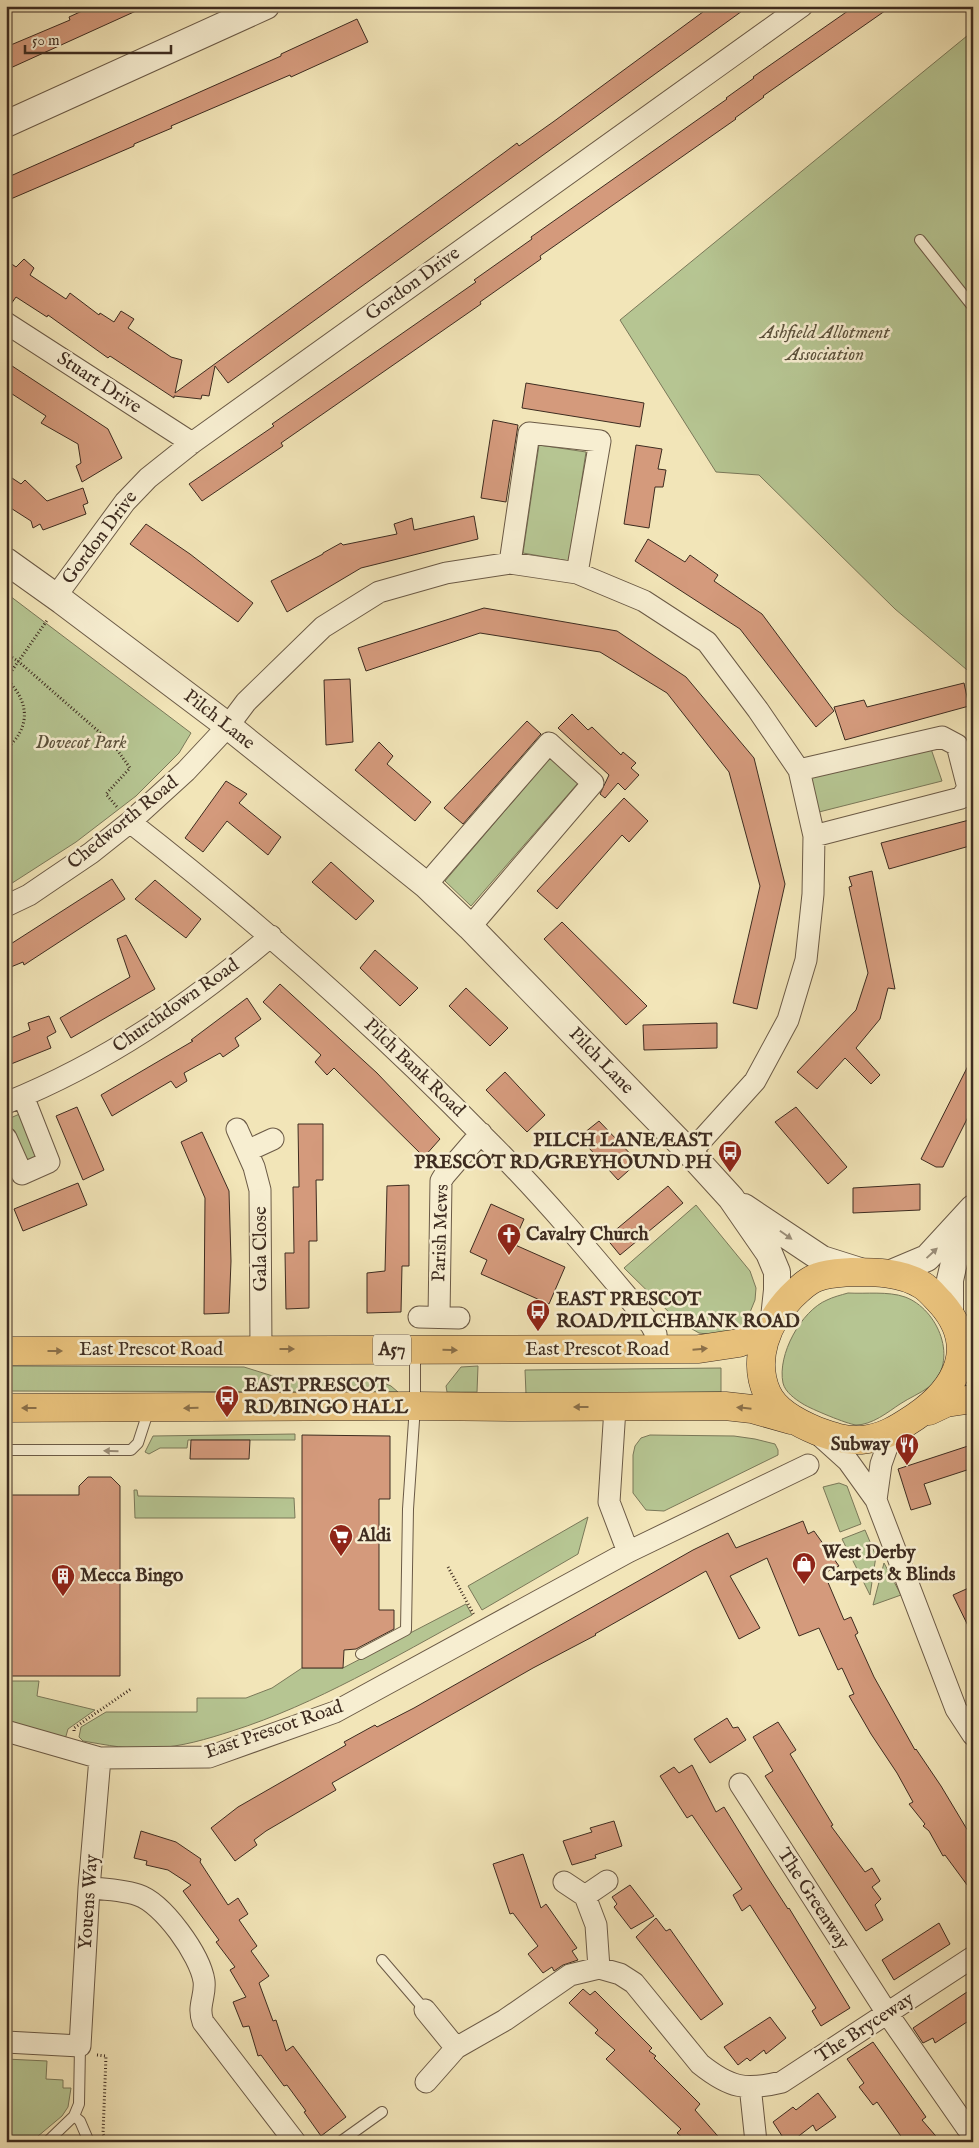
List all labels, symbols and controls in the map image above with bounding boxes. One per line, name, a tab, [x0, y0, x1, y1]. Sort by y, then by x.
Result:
scale bar	[25, 22, 171, 54]
text: 50 m	[32, 31, 60, 50]
street label: Gordon Drive	[361, 241, 465, 326]
park label: Ashfield Allotment Association	[758, 321, 890, 367]
street label: Stuart Drive	[52, 347, 146, 419]
street label: Gordon Drive	[57, 486, 143, 590]
street label: Pilch Lane	[178, 685, 260, 756]
park label: Dovecot Park	[35, 731, 127, 755]
street label: Chedworth Road	[63, 770, 184, 875]
street label: Churchdown Road	[108, 953, 244, 1058]
street label: Pilch Bank Road	[358, 1014, 470, 1123]
street label: Pilch Lane	[563, 1022, 639, 1100]
place label: PILCH LANE/EAST PRESCOT RD/GREYHOUND PH	[414, 1129, 713, 1175]
bus stop icon: PILCH LANE/EAST PRESCOT RD/GREYHOUND PH	[717, 1139, 743, 1173]
street label: Parish Mews	[427, 1184, 455, 1282]
street label: Gala Close	[249, 1206, 273, 1292]
church icon: Cavalry Church	[496, 1222, 522, 1256]
place label: Cavalry Church	[526, 1223, 649, 1247]
one-way arrow	[779, 1230, 793, 1240]
one-way arrow	[925, 1247, 937, 1259]
place label: EAST PRESCOT ROAD/PILCHBANK ROAD	[556, 1288, 800, 1334]
bus stop icon: EAST PRESCOT ROAD/PILCHBANK ROAD	[525, 1298, 551, 1332]
road number: A57	[373, 1334, 411, 1366]
street label: East Prescot Road	[79, 1338, 224, 1362]
street label: East Prescot Road	[525, 1338, 670, 1362]
one-way arrow	[692, 1344, 708, 1352]
one-way arrow	[280, 1345, 296, 1353]
one-way arrow	[442, 1346, 458, 1354]
one-way arrow	[47, 1347, 63, 1355]
place label: EAST PRESCOT RD/BINGO HALL	[244, 1374, 409, 1420]
bus stop icon: EAST PRESCOT RD/BINGO HALL	[214, 1384, 240, 1418]
one-way arrow	[573, 1403, 589, 1411]
one-way arrow	[21, 1404, 37, 1412]
one-way arrow	[183, 1404, 199, 1412]
one-way arrow	[735, 1404, 751, 1412]
restaurant icon: Subway	[894, 1432, 920, 1466]
place label: Subway	[831, 1433, 891, 1457]
one-way arrow	[103, 1447, 119, 1455]
supermarket icon: Aldi	[328, 1523, 354, 1557]
place label: Aldi	[357, 1524, 391, 1548]
place label: West Derby Carpets & Blinds	[821, 1541, 956, 1587]
shop icon: West Derby Carpets & Blinds	[791, 1551, 817, 1585]
building icon: Mecca Bingo	[50, 1563, 76, 1597]
place label: Mecca Bingo	[80, 1564, 183, 1588]
street label: East Prescot Road	[202, 1695, 347, 1765]
street label: The Greenway	[771, 1844, 855, 1955]
street label: Youens Way	[74, 1853, 104, 1951]
street label: The Bryceway	[811, 1987, 919, 2069]

